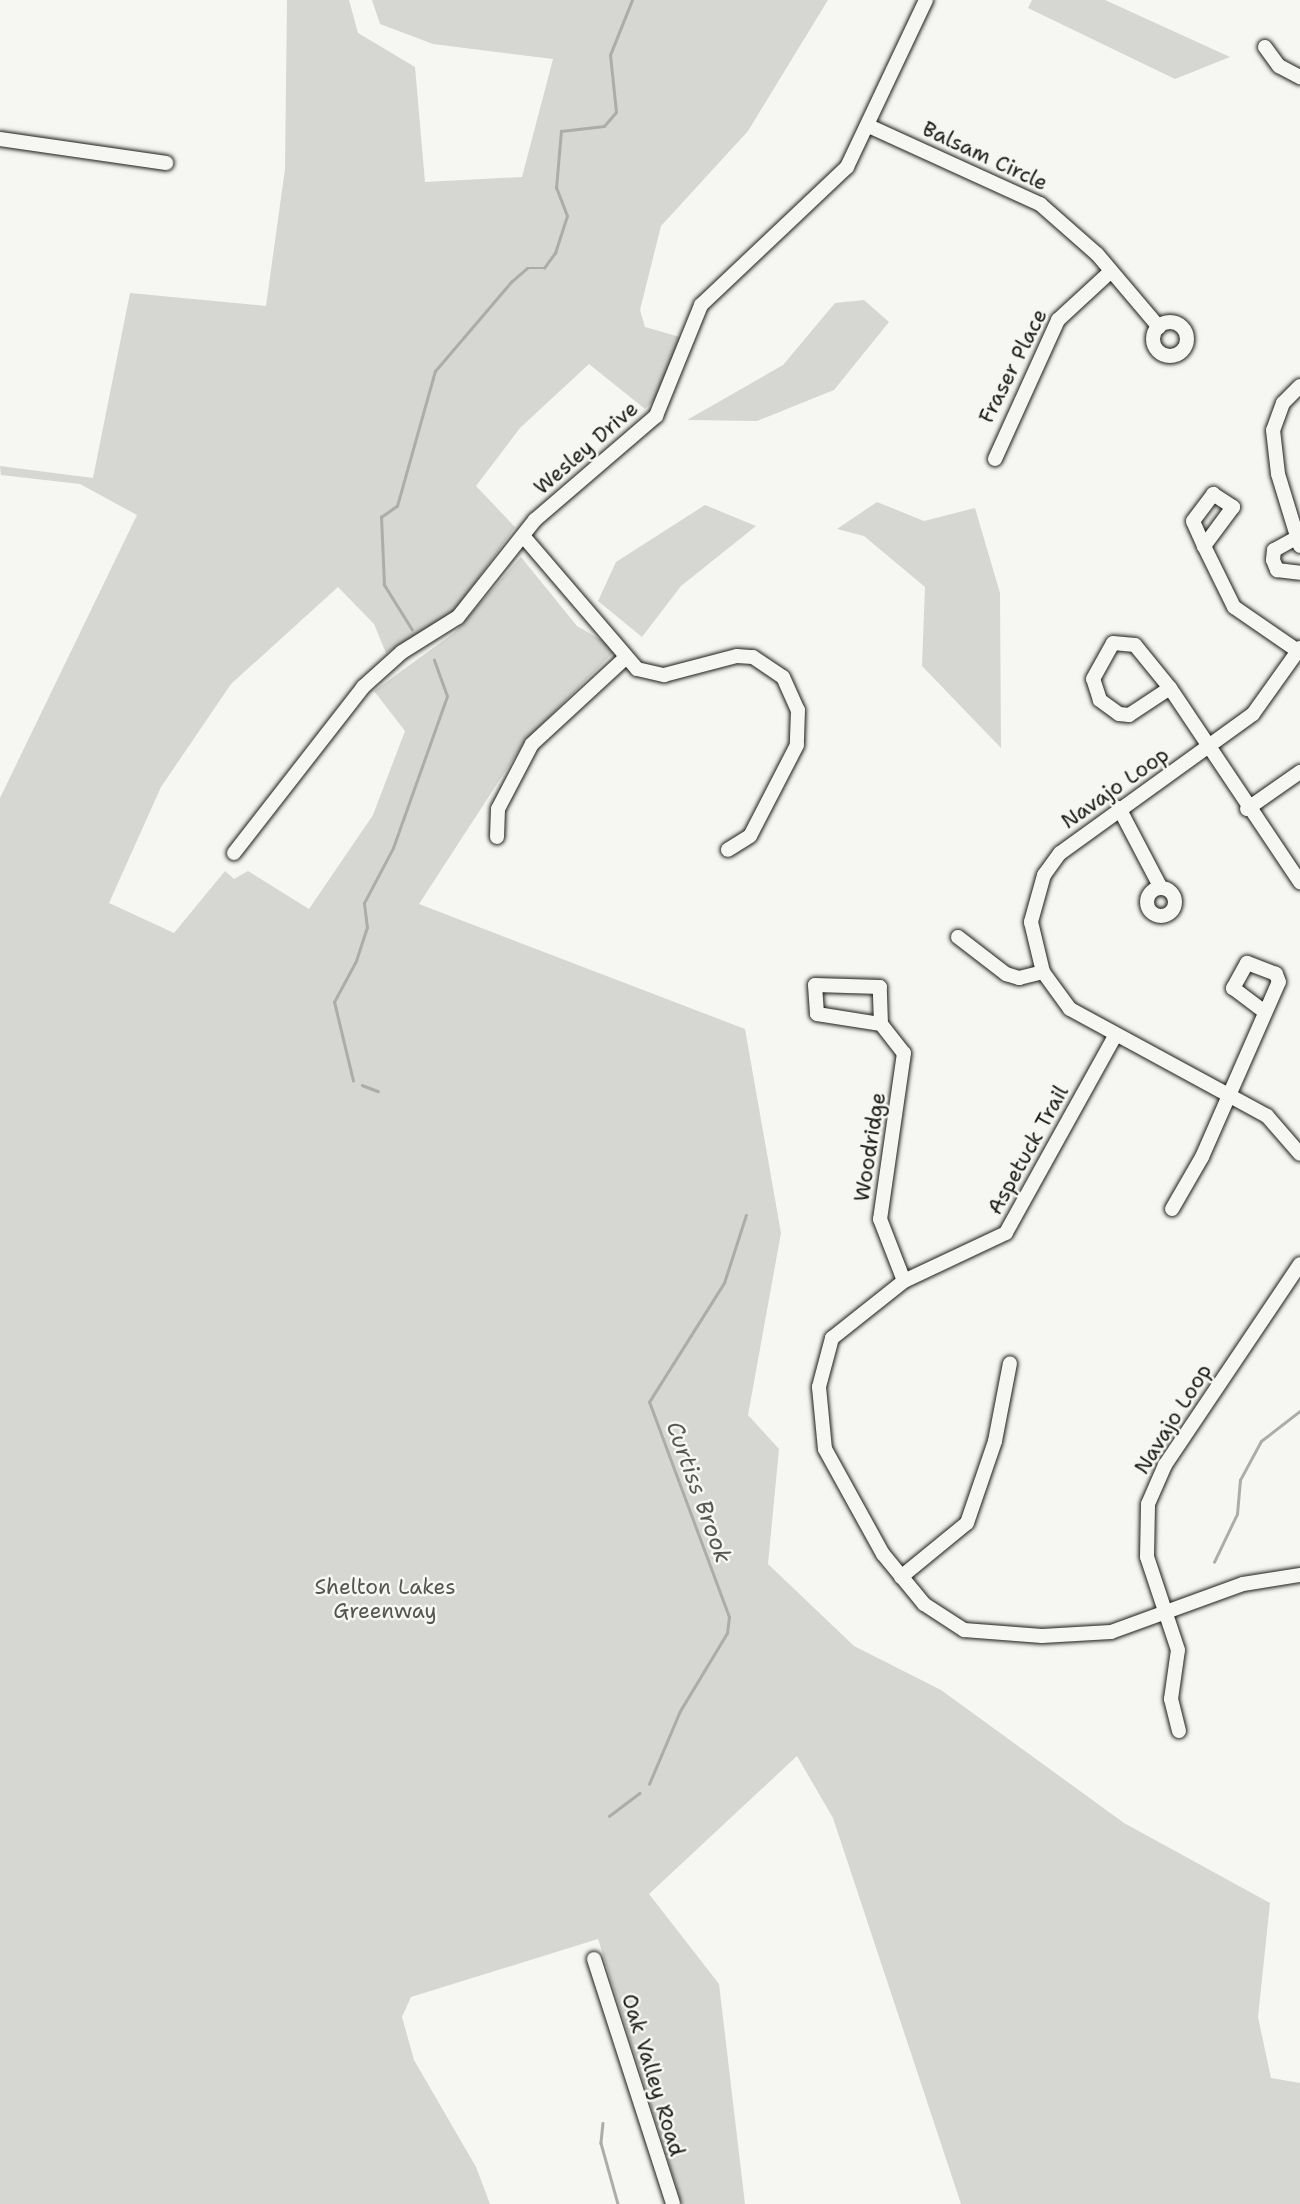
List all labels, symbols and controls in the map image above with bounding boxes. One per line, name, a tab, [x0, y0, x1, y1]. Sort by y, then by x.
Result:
street label: Balsam Circle	[918, 116, 1052, 196]
street label: Fraser Place	[973, 305, 1053, 427]
street label: Wesley Drive	[529, 396, 643, 500]
street label: Navajo Loop	[1056, 742, 1174, 834]
street label: Aspetuck Trail	[982, 1081, 1074, 1219]
street label: Woodridge	[849, 1090, 891, 1204]
street label: Navajo Loop	[1129, 1359, 1217, 1479]
water label: Curtiss Brook	[661, 1417, 737, 1567]
park label: Shelton Lakes Greenway	[314, 1574, 456, 1624]
street label: Oak Valley Road	[616, 1991, 690, 2159]

